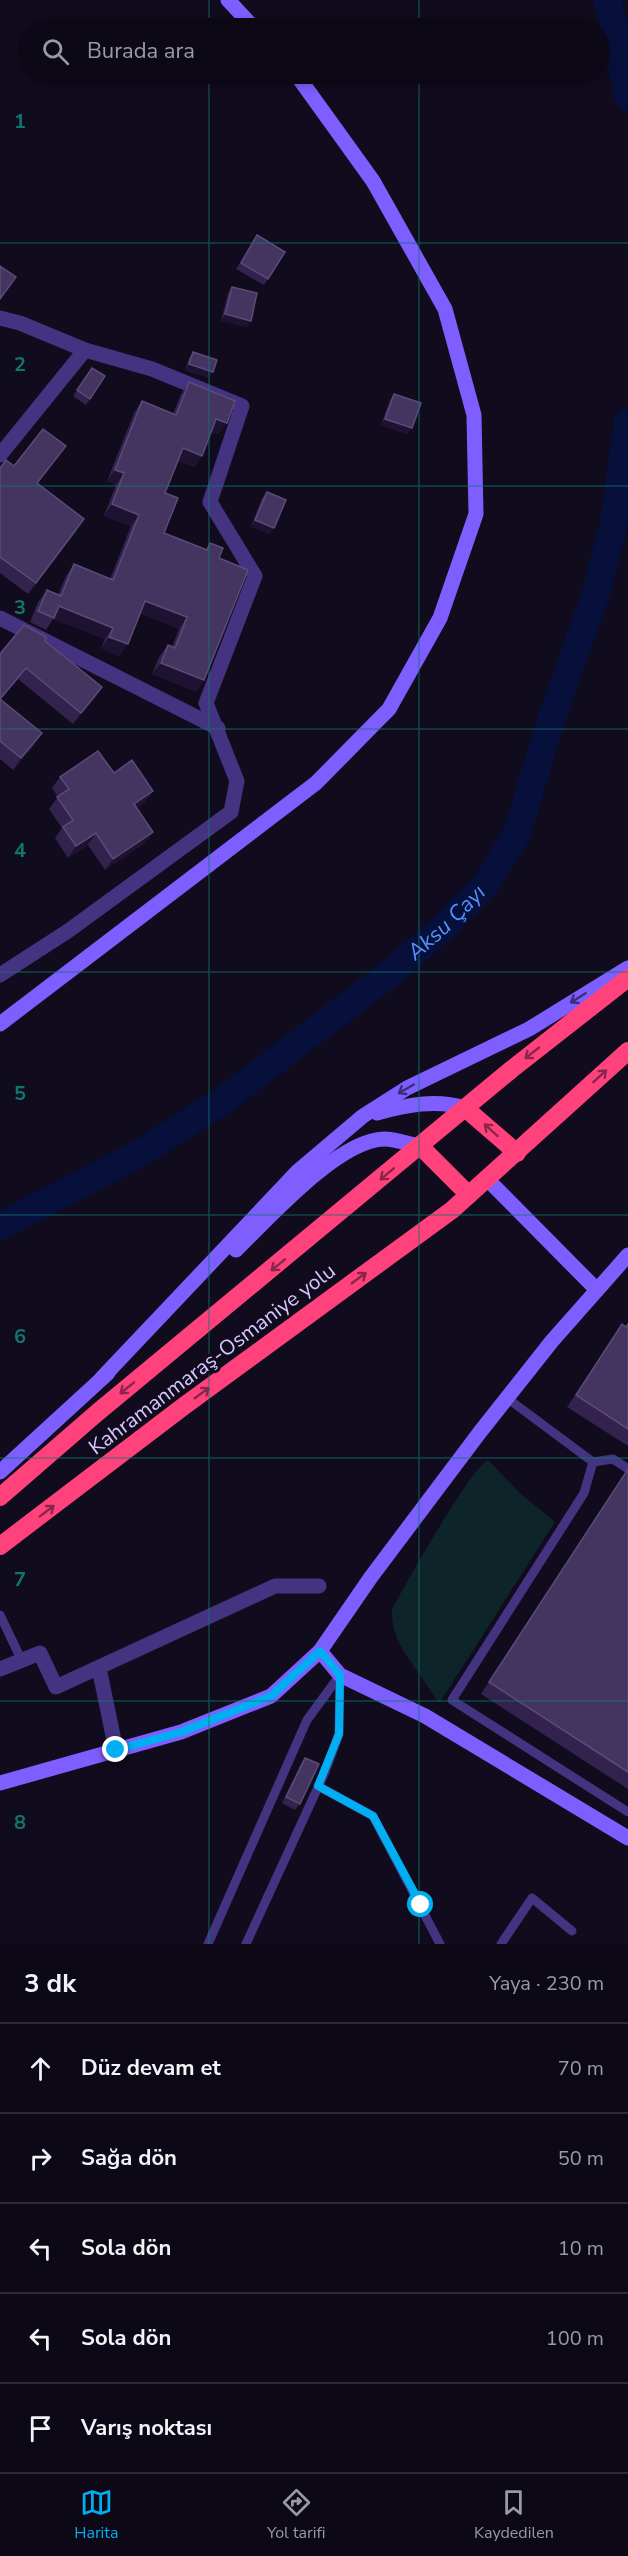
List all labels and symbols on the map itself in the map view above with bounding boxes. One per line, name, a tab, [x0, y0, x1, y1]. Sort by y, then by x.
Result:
text: 1	[14, 108, 26, 135]
text: 2	[14, 351, 26, 378]
text: 3	[14, 594, 26, 621]
text: 4	[14, 837, 26, 864]
water label: Aksu Çayı	[400, 878, 492, 968]
one-way arrow	[570, 993, 587, 1005]
one-way arrow	[525, 1047, 541, 1060]
one-way arrow	[592, 1069, 607, 1083]
text: 5	[14, 1080, 26, 1107]
one-way arrow	[398, 1083, 415, 1095]
one-way arrow	[484, 1123, 499, 1137]
one-way arrow	[380, 1167, 395, 1181]
street label: Kahramanmaraş-Osmaniye yolu	[83, 1257, 341, 1461]
one-way arrow	[270, 1258, 286, 1271]
one-way arrow	[351, 1271, 367, 1284]
text: 6	[14, 1323, 26, 1350]
one-way arrow	[119, 1382, 135, 1395]
one-way arrow	[193, 1387, 209, 1399]
one-way arrow	[38, 1504, 54, 1517]
text: 7	[14, 1566, 26, 1593]
route end	[102, 1736, 128, 1762]
text: 8	[14, 1809, 26, 1836]
route start	[407, 1891, 433, 1917]

